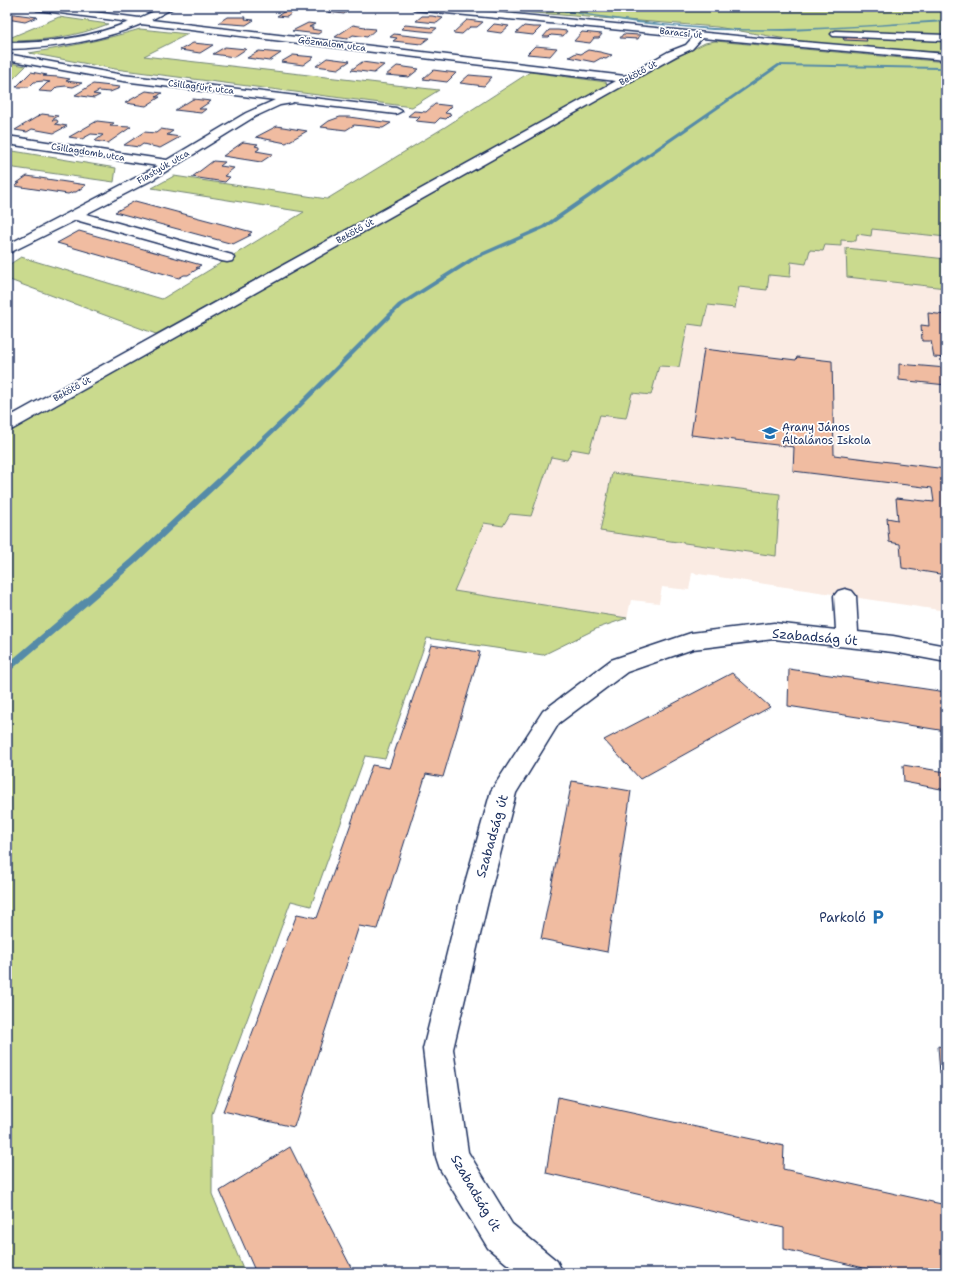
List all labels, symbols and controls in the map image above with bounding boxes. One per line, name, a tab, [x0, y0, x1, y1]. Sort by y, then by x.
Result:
street label: Baracsi út	[659, 25, 703, 41]
street label: Gőzmalom utca	[297, 34, 367, 54]
street label: Bekötő út	[617, 58, 659, 88]
street label: Csillagfürt utca	[167, 77, 235, 97]
street label: Csillagdomb utca	[50, 140, 126, 164]
street label: Fiastyúk utca	[135, 147, 192, 187]
street label: Bekötő út	[334, 216, 376, 246]
street label: Bekötő út	[51, 374, 93, 404]
place label: Arany János Általános Iskola	[782, 420, 871, 448]
school or university icon: Arany János Általános Iskola	[761, 424, 779, 442]
street label: Szabadság út	[771, 625, 859, 649]
street label: Szabadság út	[472, 792, 512, 880]
parking icon: Parkoló	[869, 908, 887, 926]
place label: Parkoló	[819, 909, 866, 926]
street label: Szabadság út	[447, 1152, 505, 1235]

